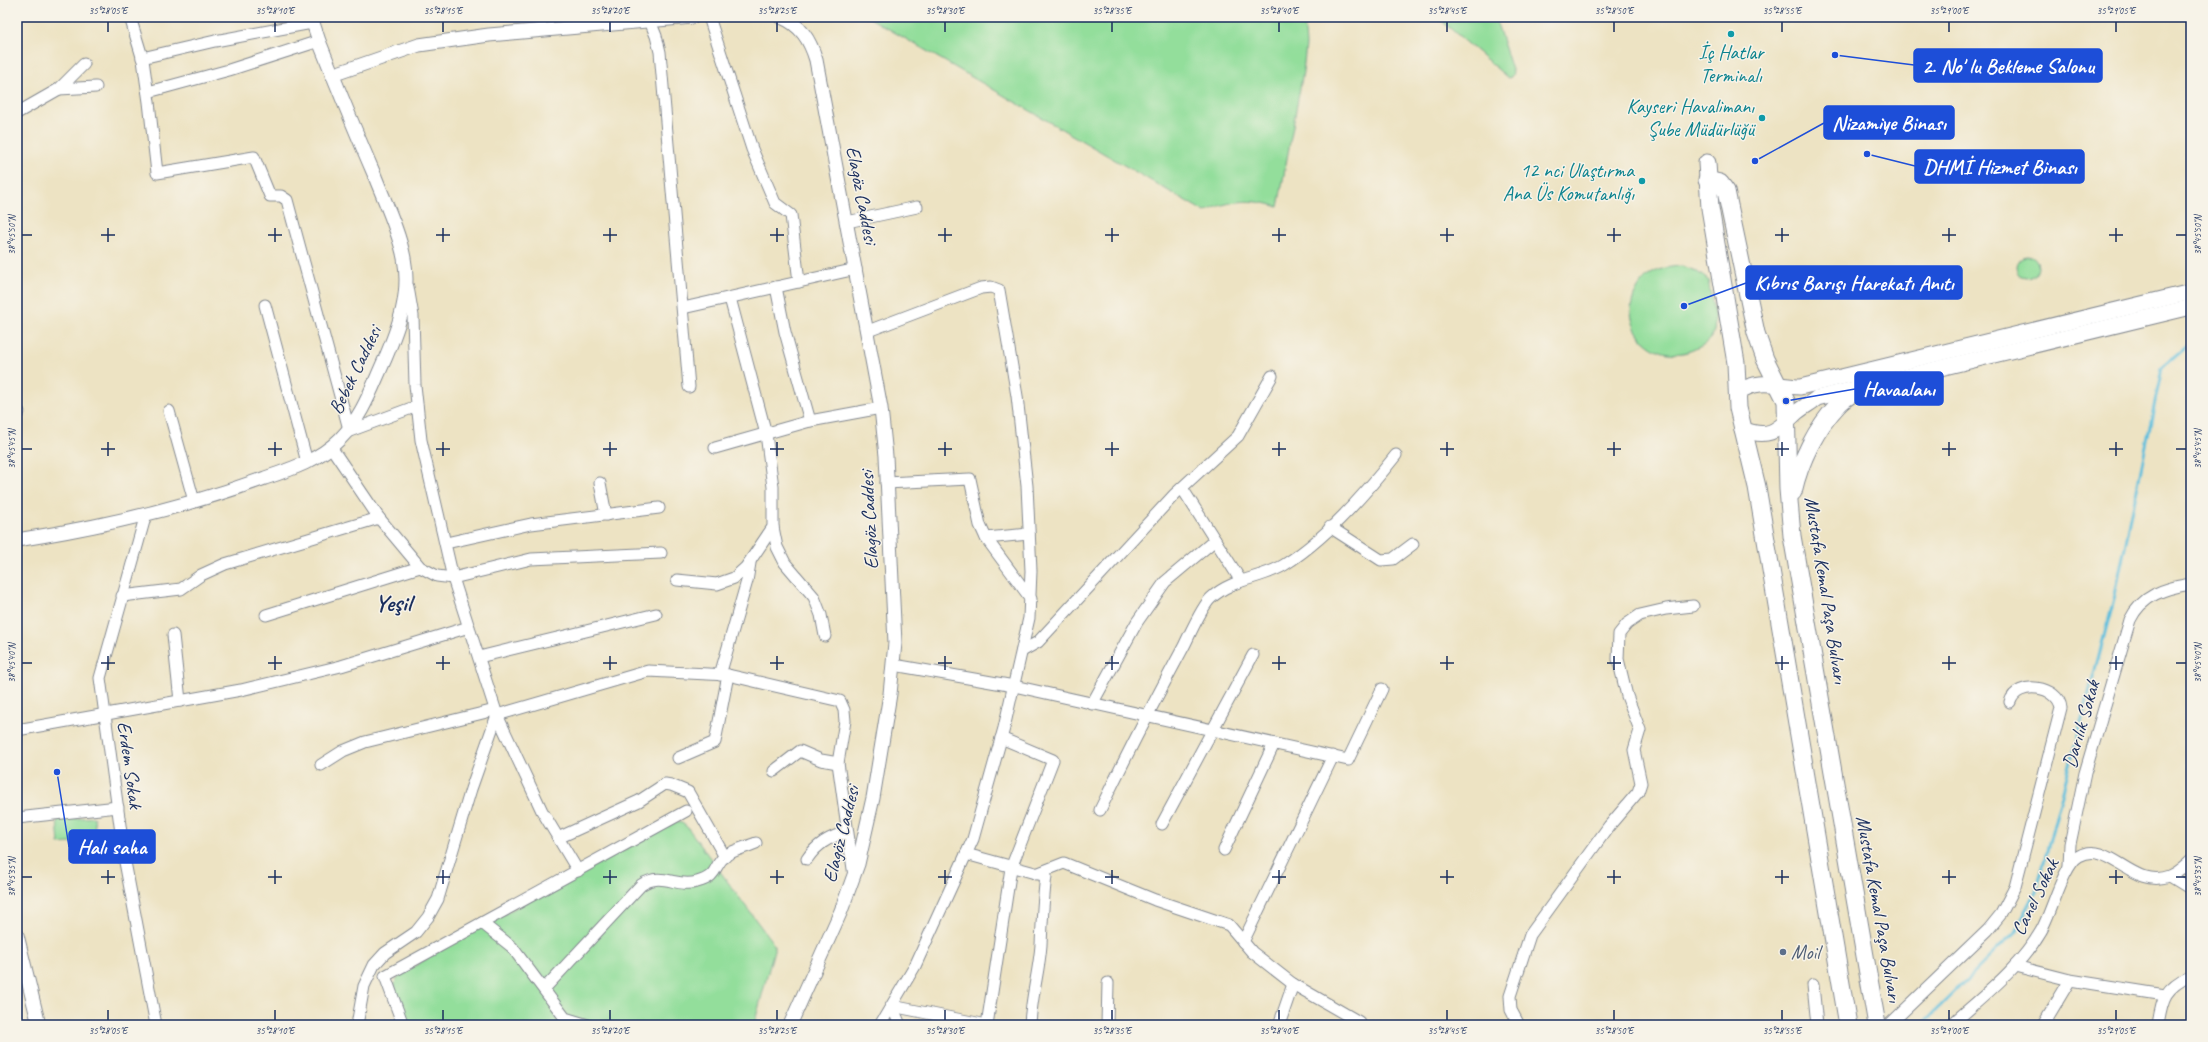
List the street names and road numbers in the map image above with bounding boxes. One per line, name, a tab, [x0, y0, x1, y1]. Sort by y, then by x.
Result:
street label: Elagöz Caddesi	[840, 144, 884, 248]
street label: Bebek Caddesi	[323, 320, 388, 418]
street label: Elagöz Caddesi	[854, 468, 884, 570]
street label: Mustafa Kemal Paşa Bulvarı	[1799, 495, 1853, 687]
street label: Darılık Sokak	[2057, 676, 2106, 771]
street label: Erdem Sokak	[112, 720, 149, 812]
street label: Elagöz Caddesi	[817, 781, 866, 885]
street label: Mustafa Kemal Paşa Bulvarı	[1850, 814, 1908, 1005]
street label: Canel Sokak	[2006, 853, 2065, 939]

